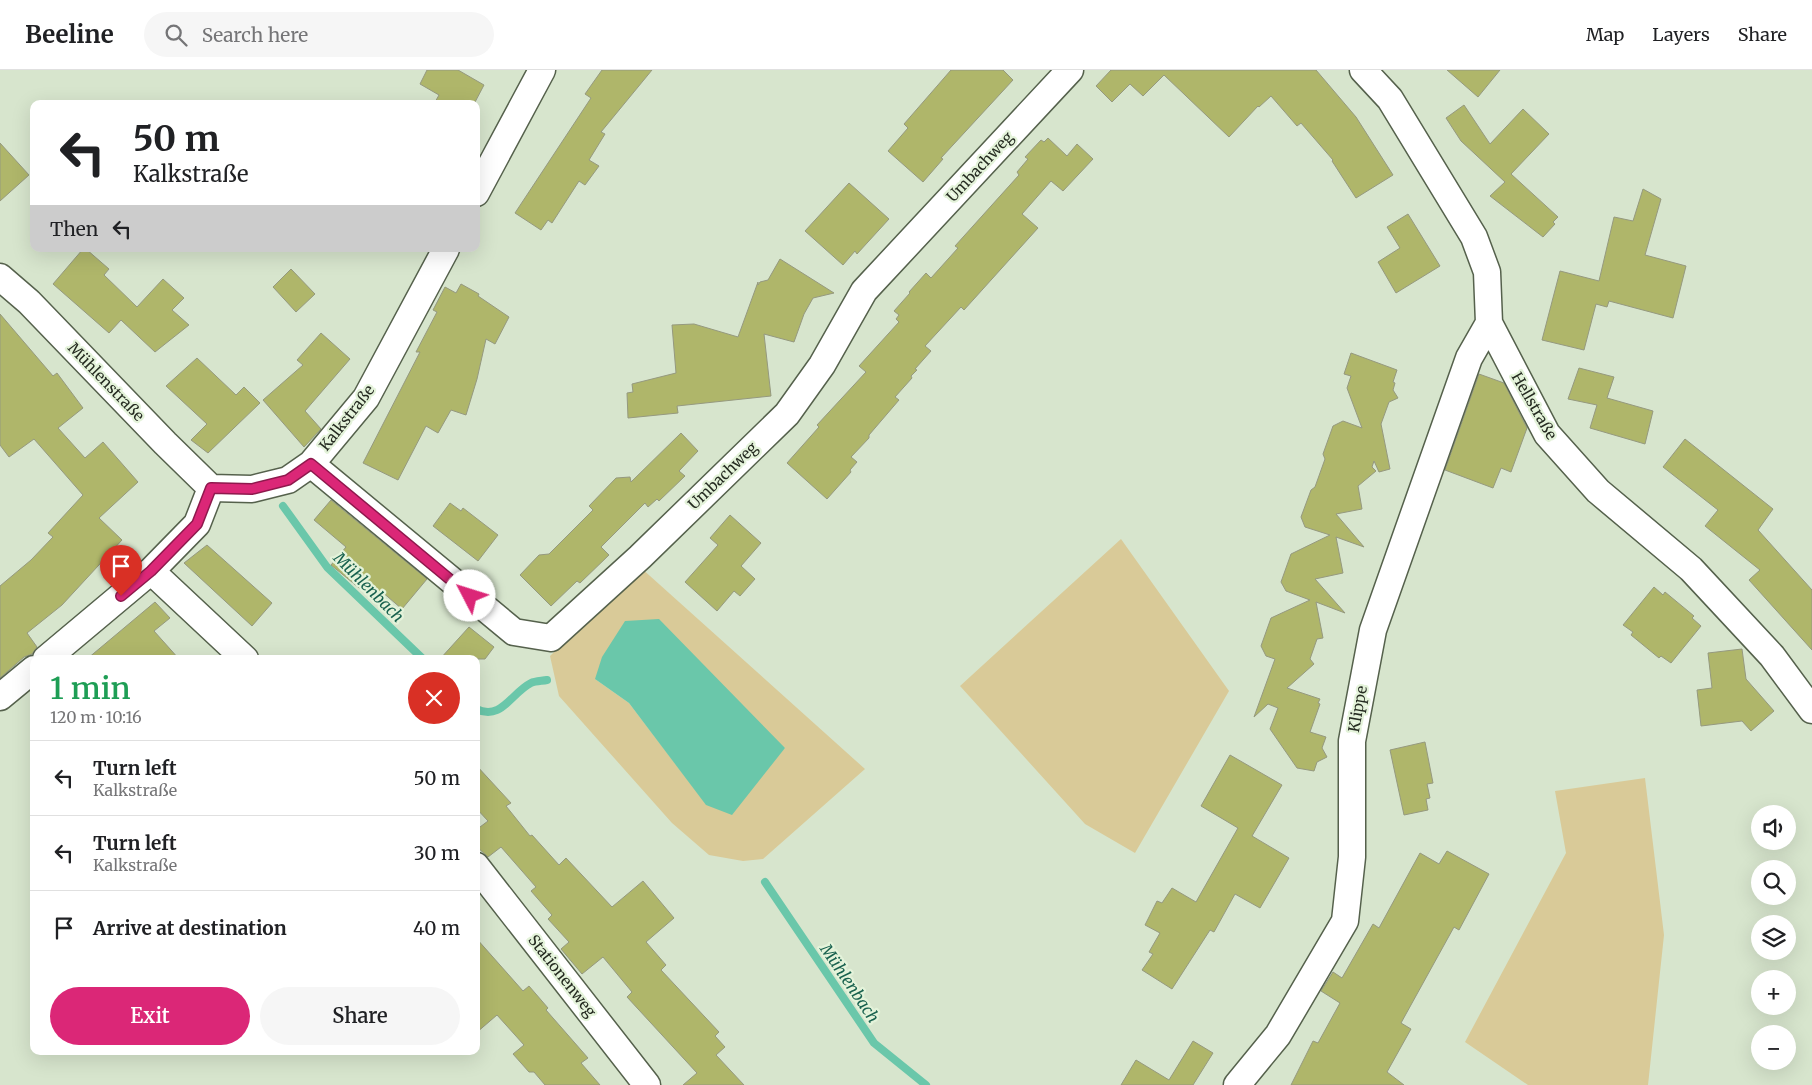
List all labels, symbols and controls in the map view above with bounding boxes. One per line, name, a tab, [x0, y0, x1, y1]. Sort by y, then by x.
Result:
search box	[144, 12, 494, 57]
text: Beeline	[25, 19, 114, 50]
icon: search	[162, 21, 190, 49]
text: Search here	[202, 23, 308, 47]
text: Map	[1586, 23, 1624, 46]
text: Layers	[1652, 23, 1710, 46]
text: Share	[1738, 23, 1787, 46]
text: 50 m	[133, 117, 220, 161]
icon: left	[50, 120, 115, 185]
street label: Umbachweg	[942, 128, 1017, 206]
text: Kalkstraße	[133, 160, 249, 188]
icon: left	[108, 215, 136, 243]
text: Then	[50, 217, 98, 241]
street label: Mühlenstraße	[64, 338, 149, 425]
street label: Hellstraße	[1508, 369, 1561, 443]
street label: Kalkstraße	[315, 381, 378, 455]
street label: Umbachweg	[684, 438, 761, 514]
pin	[100, 545, 142, 596]
water label: Mühlenbach	[329, 547, 408, 626]
icon: arrive	[107, 552, 135, 580]
position arrow	[443, 569, 495, 621]
text: 1 min	[50, 669, 131, 707]
button: close	[408, 672, 460, 724]
street label: Klippe	[1344, 684, 1371, 734]
text: 120 m · 10:16	[50, 707, 142, 727]
text: Turn left	[93, 756, 177, 780]
icon: left	[50, 764, 78, 792]
text: 50 m	[414, 766, 460, 790]
text: Kalkstraße	[93, 780, 177, 800]
map controls	[1751, 805, 1796, 1070]
button: sound	[1751, 805, 1796, 850]
text: Turn left	[93, 831, 177, 855]
icon: left	[50, 839, 78, 867]
text: 30 m	[414, 841, 460, 865]
text: Kalkstraße	[93, 855, 177, 875]
button: search	[1751, 860, 1796, 905]
icon: arrive	[50, 914, 78, 942]
button: layers	[1751, 915, 1796, 960]
text: Arrive at destination	[93, 916, 287, 940]
text: 40 m	[413, 916, 460, 940]
street label: Stationenweg	[524, 931, 600, 1021]
water label: Mühlenbach	[816, 939, 884, 1026]
button: +	[1751, 970, 1796, 1015]
button: Exit	[50, 987, 250, 1045]
button: Share	[260, 987, 460, 1045]
button: −	[1751, 1025, 1796, 1070]

